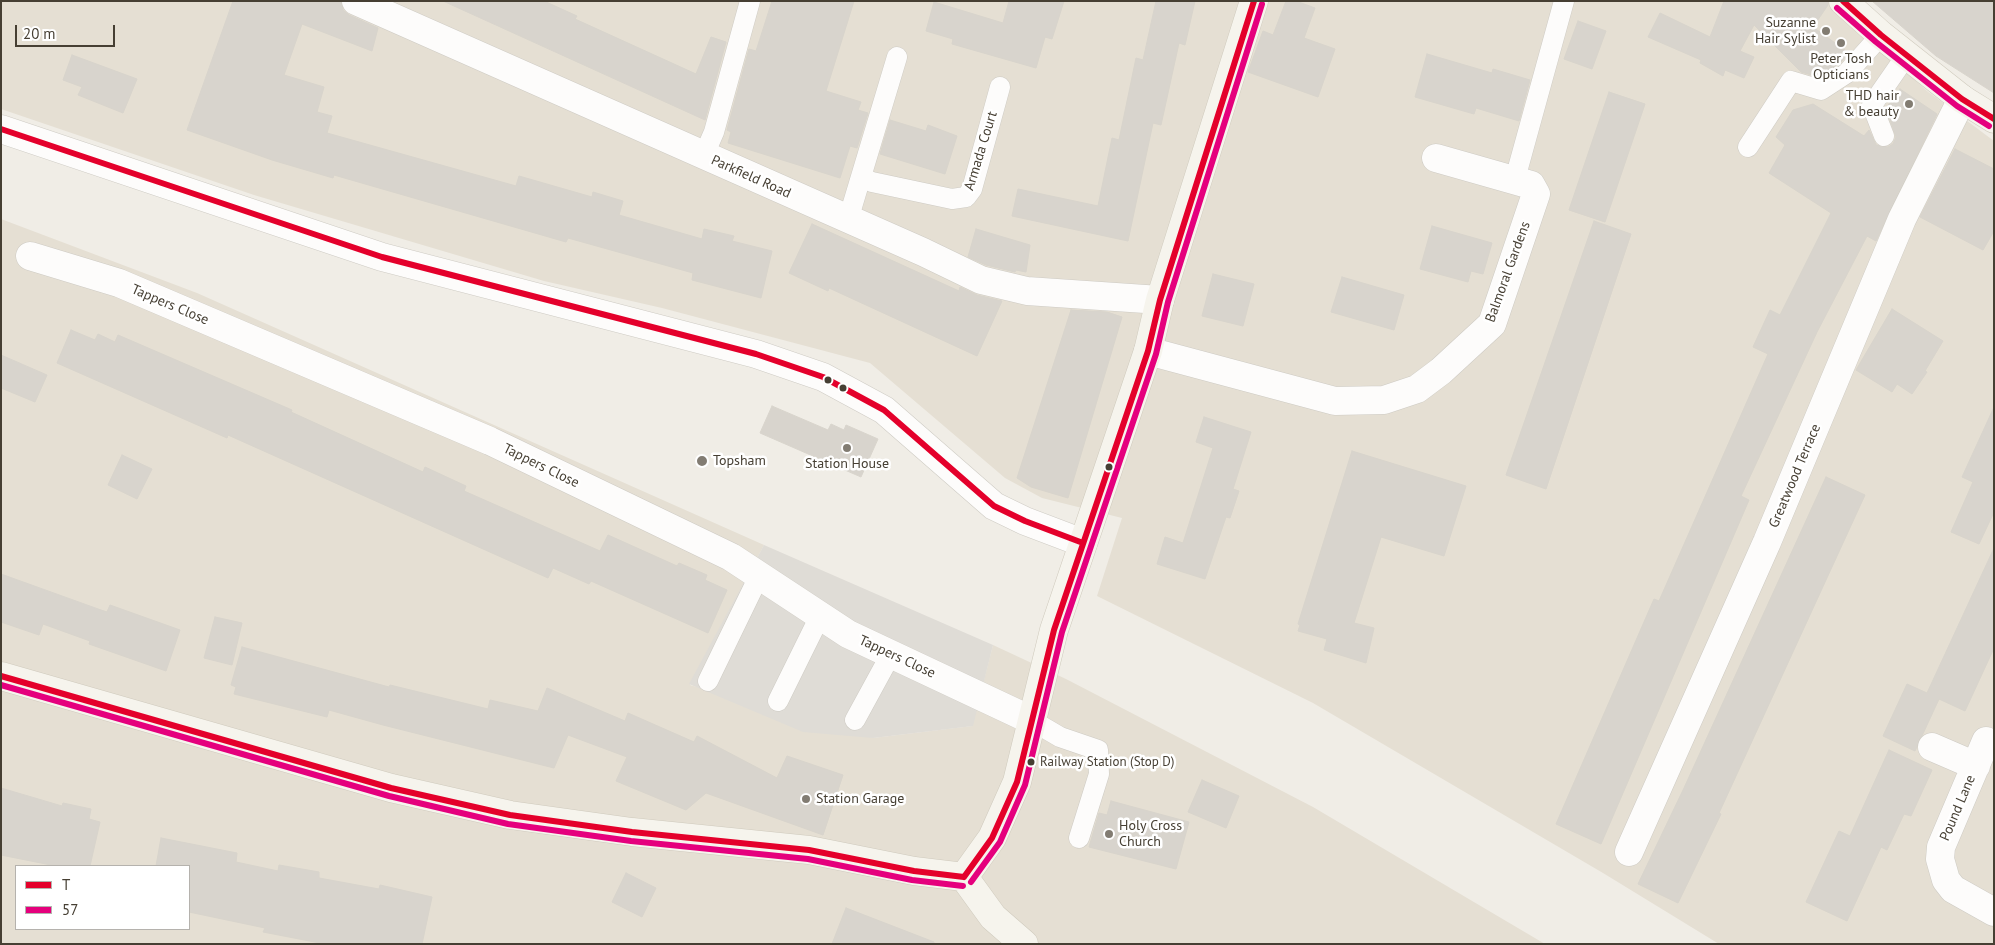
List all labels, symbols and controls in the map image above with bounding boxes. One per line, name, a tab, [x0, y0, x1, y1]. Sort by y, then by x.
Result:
scale bar	[18, 15, 118, 47]
place label: Suzanne Hair Sylist	[1755, 15, 1816, 48]
text: 20 m	[23, 24, 56, 43]
marker: Suzanne Hair Sylist	[1820, 25, 1832, 37]
marker: Peter Tosh Opticians	[1835, 37, 1847, 49]
place label: Peter Tosh Opticians	[1810, 51, 1872, 84]
place label: THD hair & beauty	[1843, 88, 1899, 120]
marker: THD hair & beauty	[1903, 98, 1915, 110]
street label: Armada Court	[961, 109, 1001, 193]
street label: Parkfield Road	[709, 152, 793, 202]
street label: Balmoral Gardens	[1482, 219, 1534, 325]
street label: Tappers Close	[129, 281, 211, 329]
unlabelled marker	[823, 375, 833, 385]
unlabelled marker	[838, 383, 848, 393]
street label: Greatwood Terrace	[1766, 422, 1824, 530]
street label: Tappers Close	[500, 440, 582, 492]
marker: Station House	[841, 442, 853, 454]
place label: Topsham	[713, 453, 766, 469]
marker: Topsham	[695, 454, 709, 468]
place label: Station House	[805, 456, 889, 472]
unlabelled marker	[1104, 462, 1114, 472]
street label: Tappers Close	[856, 632, 938, 682]
place label: Railway Station (Stop D)	[1040, 754, 1174, 770]
marker: Railway Station (Stop D)	[1026, 757, 1036, 767]
street label: Pound Lane	[1937, 773, 1979, 843]
place label: Station Garage	[816, 791, 904, 807]
marker: Station Garage	[800, 793, 812, 805]
place label: Holy Cross Church	[1119, 818, 1182, 850]
marker: Holy Cross Church	[1103, 828, 1115, 840]
legend	[15, 865, 190, 930]
text: T	[62, 875, 70, 894]
text: 57	[62, 900, 78, 919]

